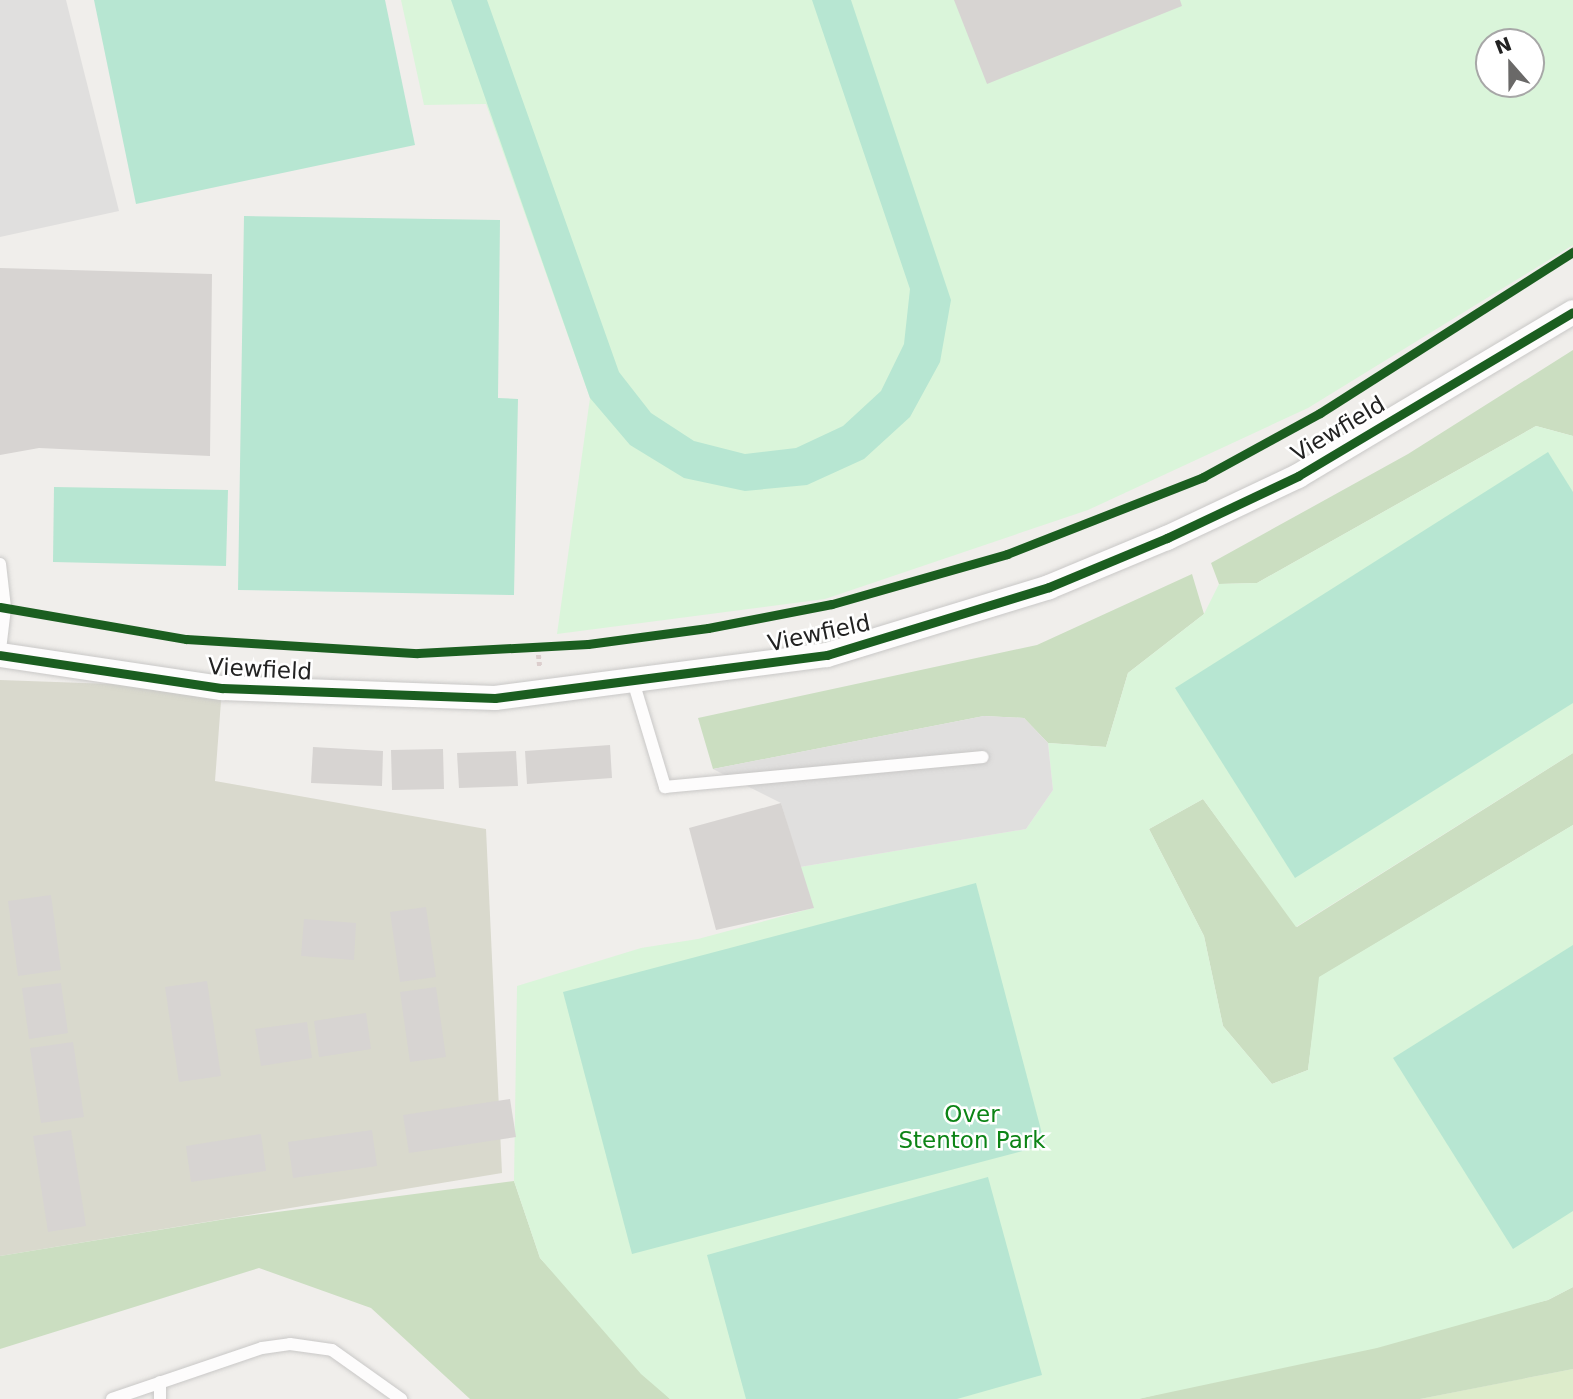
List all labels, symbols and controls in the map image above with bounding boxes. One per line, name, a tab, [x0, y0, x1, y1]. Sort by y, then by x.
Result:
north arrow	[1475, 28, 1545, 98]
text: N	[1492, 32, 1515, 58]
street label: Viewfield	[1286, 390, 1390, 468]
street label: Viewfield	[765, 609, 873, 657]
street label: Viewfield	[207, 652, 313, 686]
park label: Over Stenton Park	[898, 1100, 1046, 1154]

